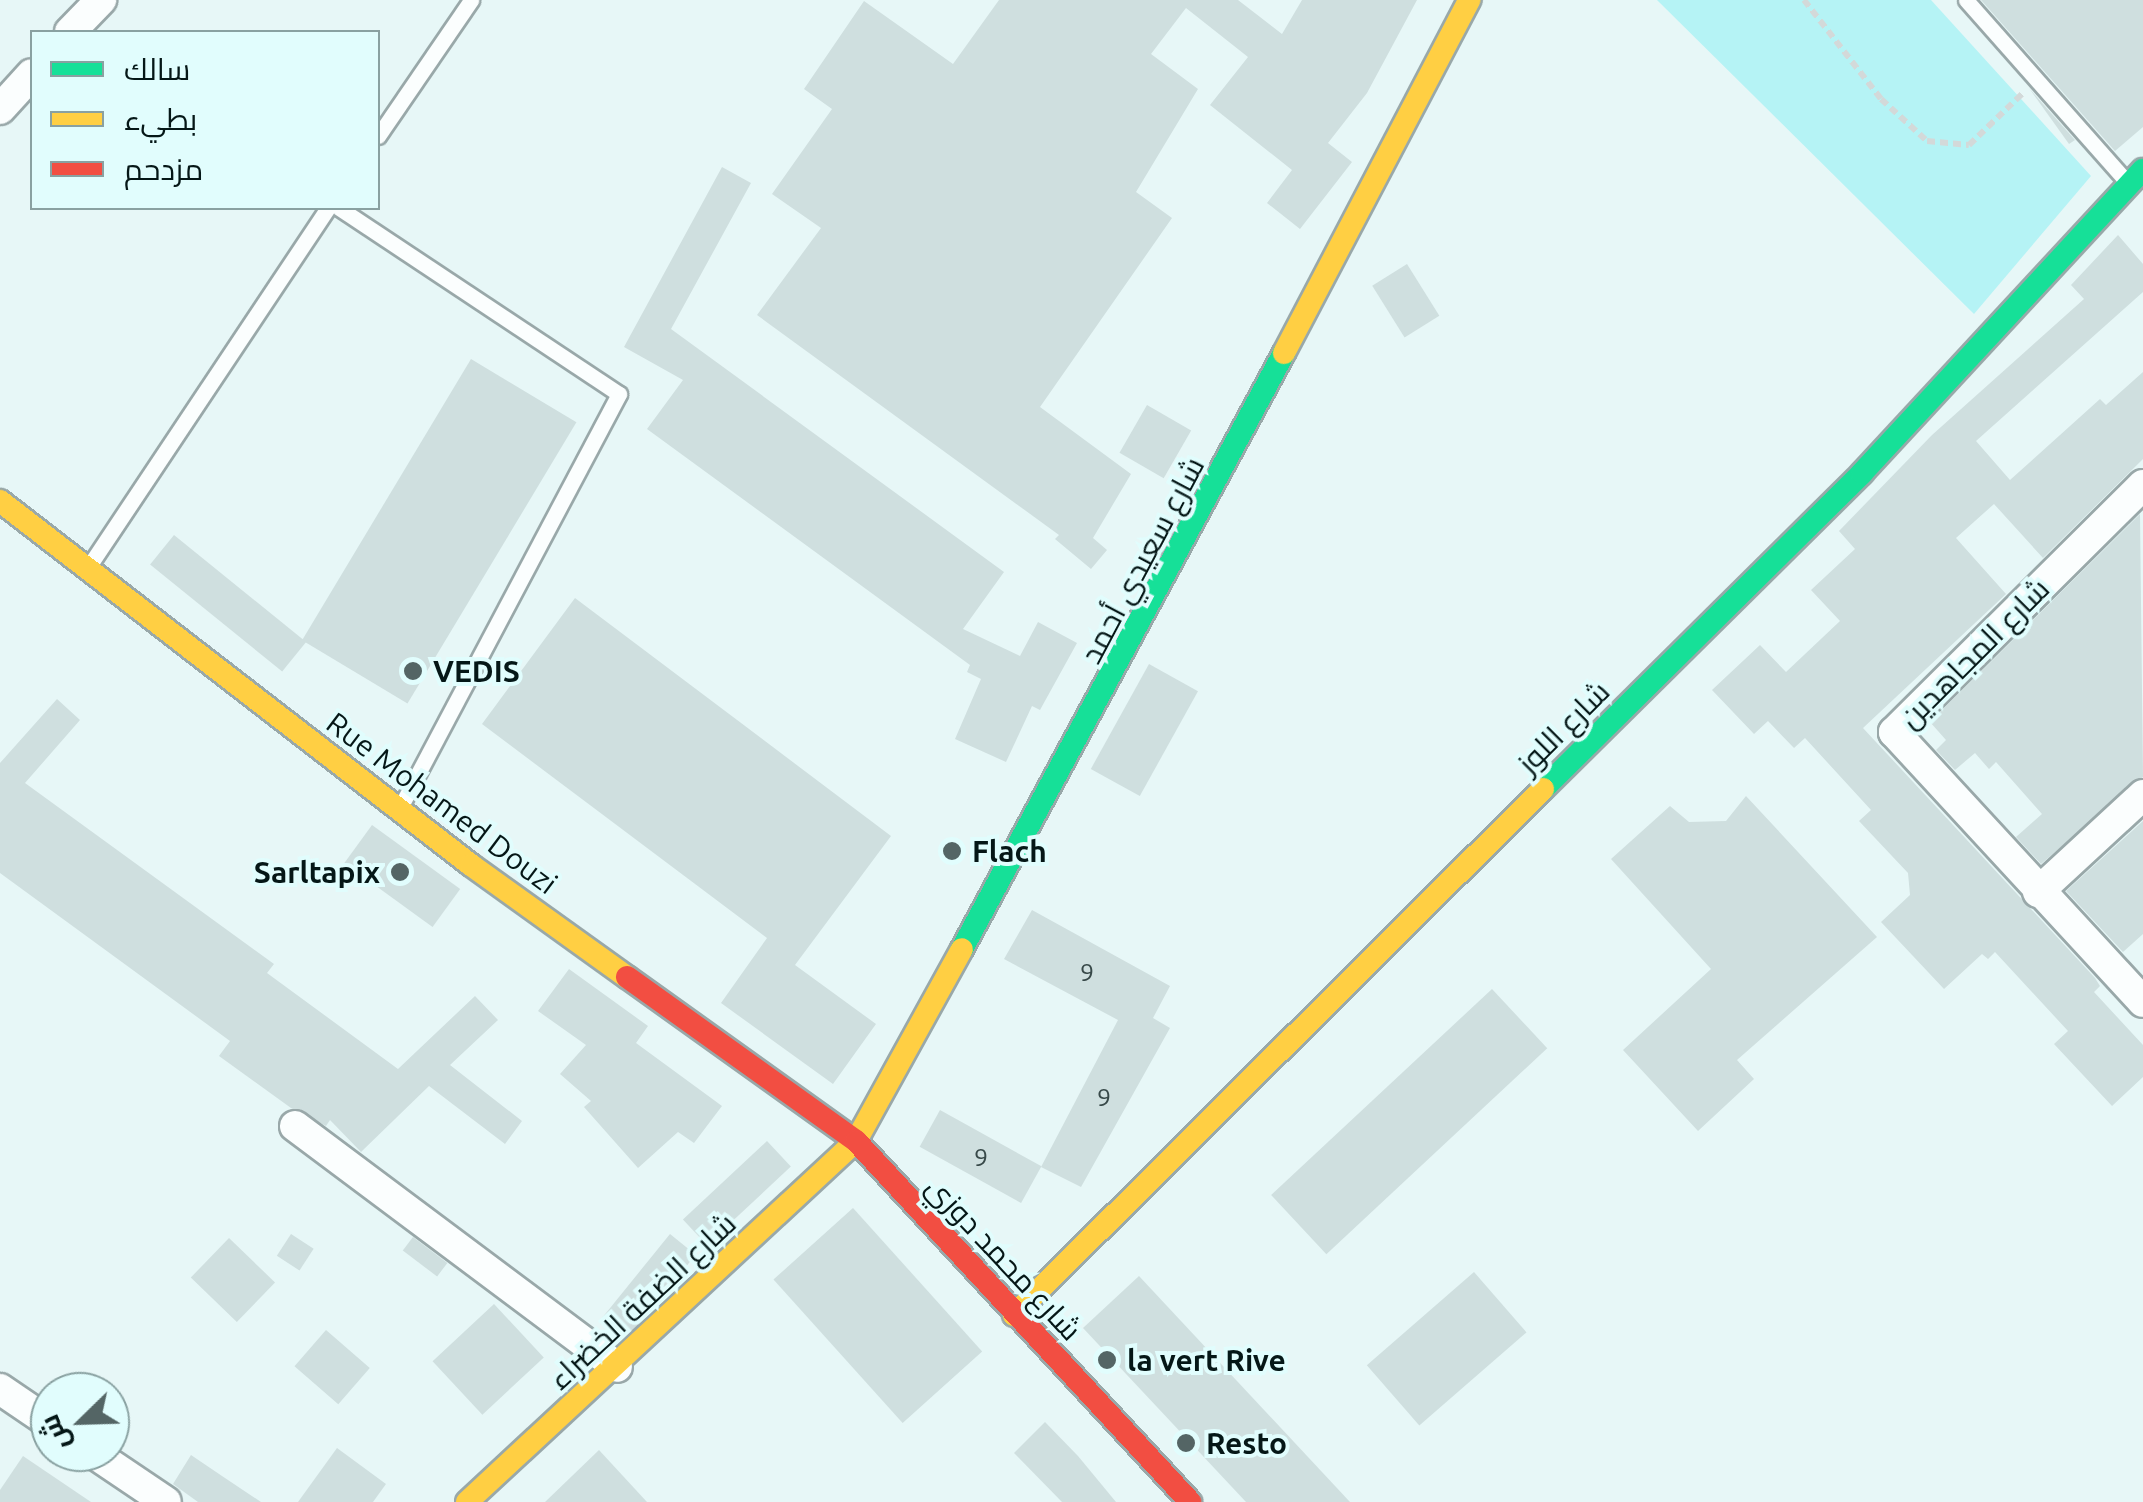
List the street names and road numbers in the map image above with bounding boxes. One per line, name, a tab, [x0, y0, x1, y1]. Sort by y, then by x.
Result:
street label: شارع سعيدي أحمد	[1072, 451, 1212, 669]
street label: شارع المجاهدين	[1891, 570, 2057, 736]
street label: شارع اللوز	[1509, 673, 1617, 781]
street label: Rue Mohamed Douzi	[320, 705, 564, 901]
street label: شارع محمد دوزي	[919, 1169, 1089, 1347]
street label: شارع الضفة الخضراء	[541, 1205, 743, 1397]

